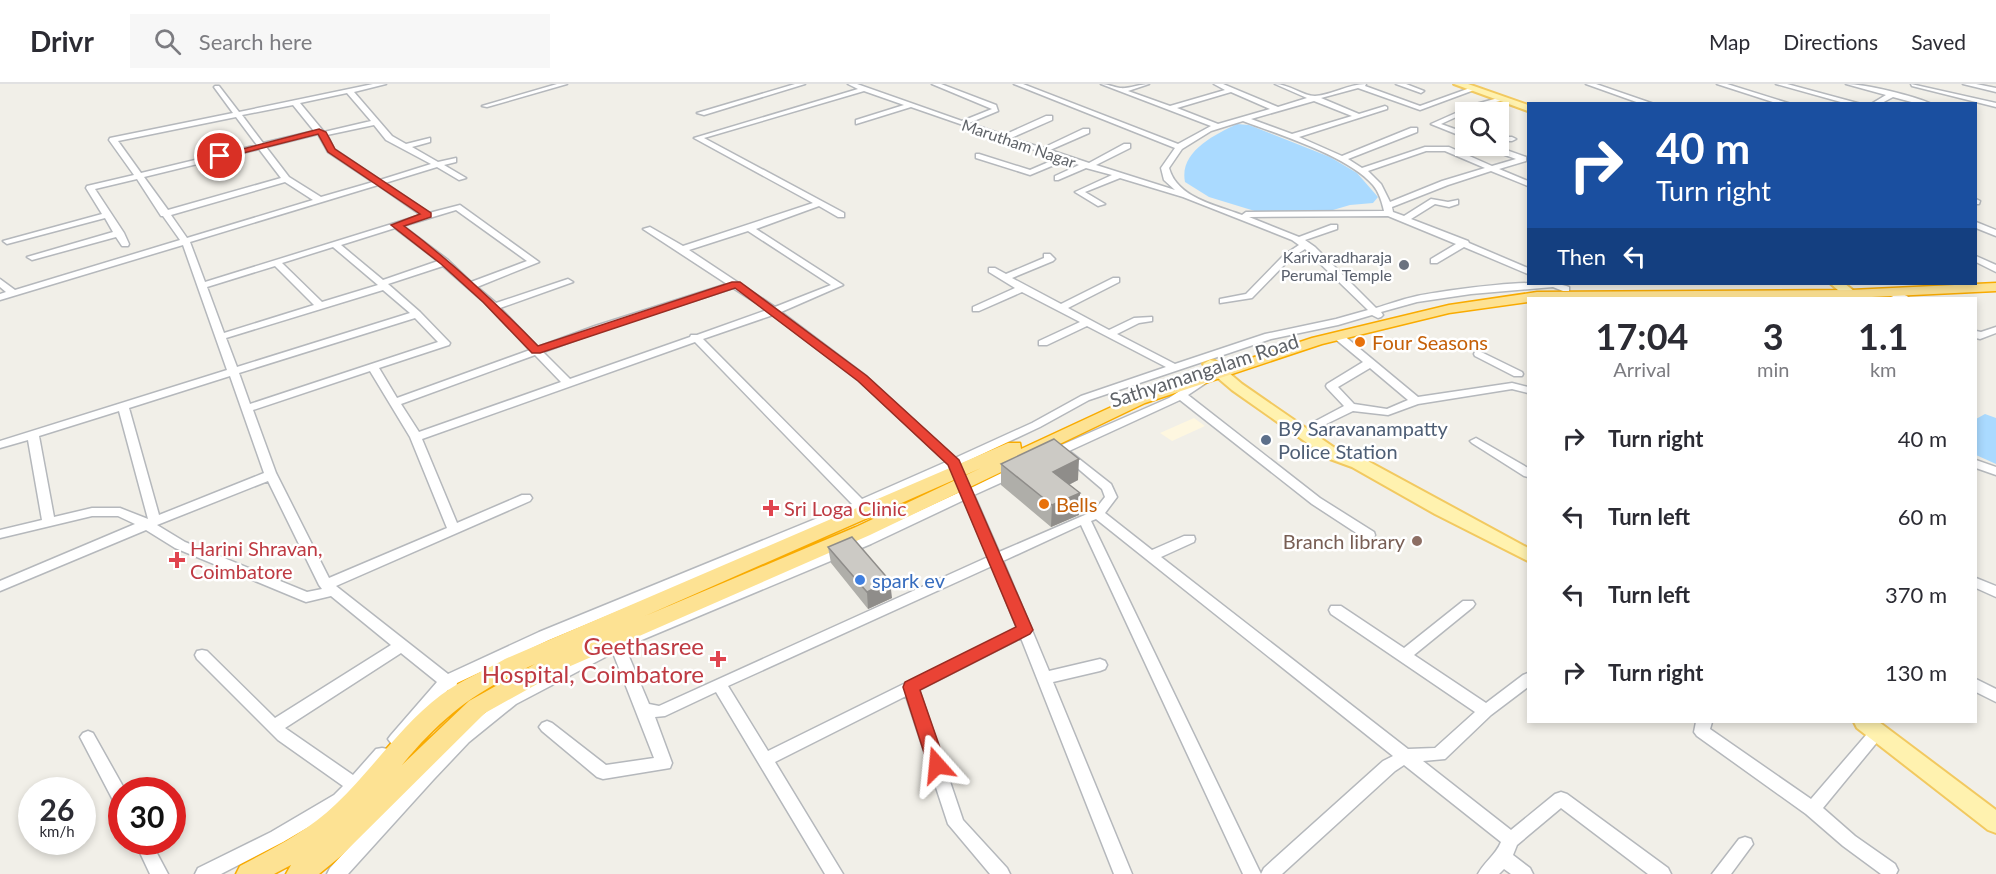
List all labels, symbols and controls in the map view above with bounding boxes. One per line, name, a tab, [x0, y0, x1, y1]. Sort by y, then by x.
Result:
search box	[130, 14, 550, 68]
text: Drivr	[30, 24, 94, 58]
icon: search	[151, 25, 184, 58]
text: Search here	[199, 28, 312, 55]
text: Map	[1709, 29, 1750, 54]
text: Directions	[1783, 29, 1878, 54]
text: Saved	[1911, 29, 1966, 54]
map controls	[1455, 102, 1509, 156]
button: search	[1455, 102, 1509, 156]
street label: Marutham Nagar	[960, 115, 1079, 171]
text: 40 m	[1656, 123, 1750, 173]
icon: right	[1557, 126, 1635, 204]
pin	[194, 130, 245, 181]
icon: arrive	[203, 139, 236, 172]
text: Turn right	[1656, 174, 1771, 207]
icon: left	[1618, 240, 1651, 273]
text: Then	[1557, 243, 1606, 270]
place label: Karivaradharaja Perumal Temple	[1281, 247, 1392, 284]
marker: Karivaradharaja Perumal Temple	[1397, 258, 1411, 272]
text: 17:04	[1596, 314, 1688, 358]
text: 3	[1763, 314, 1784, 358]
text: 1.1	[1858, 314, 1908, 358]
street label: Sathyamangalam Road	[1107, 328, 1301, 412]
place label: Four Seasons	[1372, 330, 1488, 354]
marker: Four Seasons	[1353, 335, 1367, 349]
text: Arrival	[1613, 357, 1671, 381]
text: min	[1757, 357, 1789, 381]
text: km	[1870, 357, 1897, 381]
place label: B9 Saravanampatty Police Station	[1278, 416, 1448, 463]
icon: right	[1557, 422, 1590, 455]
text: Turn right	[1608, 425, 1703, 452]
text: 40 m	[1898, 425, 1947, 452]
marker: B9 Saravanampatty Police Station	[1259, 433, 1273, 447]
place label: Bells	[1056, 492, 1097, 516]
place label: Sri Loga Clinic	[784, 496, 907, 520]
marker: Bells	[1037, 497, 1051, 511]
marker: Sri Loga Clinic	[762, 499, 780, 517]
icon: left	[1557, 500, 1590, 533]
text: Turn left	[1608, 503, 1690, 530]
text: 60 m	[1898, 503, 1947, 530]
place label: Branch library	[1283, 529, 1406, 553]
marker: Branch library	[1410, 534, 1424, 548]
place label: Harini Shravan, Coimbatore	[190, 536, 323, 583]
marker: Harini Shravan, Coimbatore	[168, 551, 186, 569]
place label: spark ev	[872, 568, 946, 592]
marker: spark ev	[853, 573, 867, 587]
icon: left	[1557, 578, 1590, 611]
text: Turn left	[1608, 581, 1690, 608]
text: 370 m	[1885, 581, 1947, 608]
place label: Geethasree Hospital, Coimbatore	[482, 631, 704, 688]
marker: Geethasree Hospital, Coimbatore	[709, 650, 727, 668]
icon: right	[1557, 656, 1590, 689]
text: Turn right	[1608, 659, 1703, 686]
text: 130 m	[1885, 659, 1947, 686]
position arrow	[905, 733, 969, 797]
speed limit sign: 30	[108, 777, 186, 855]
text: 26	[40, 791, 74, 827]
text: km/h	[39, 822, 75, 840]

